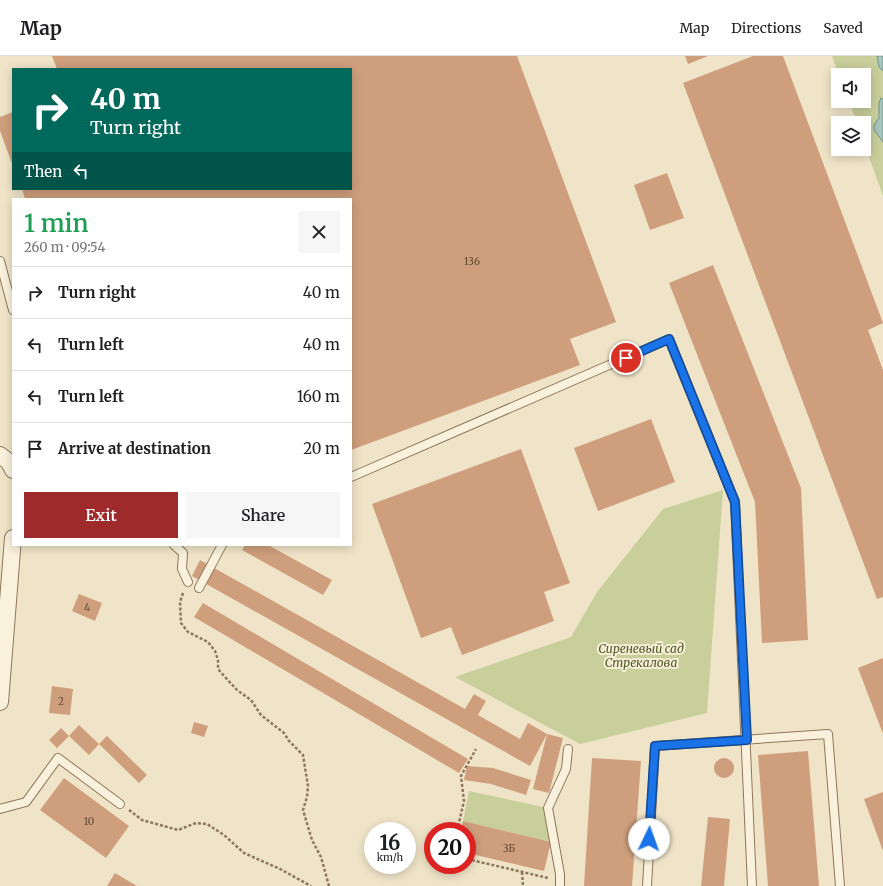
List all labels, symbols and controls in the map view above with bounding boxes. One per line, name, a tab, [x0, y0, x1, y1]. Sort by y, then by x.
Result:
text: Map	[20, 16, 62, 40]
text: Map	[679, 19, 709, 37]
text: Directions	[731, 19, 801, 37]
text: Saved	[823, 19, 863, 37]
map controls	[831, 68, 871, 156]
button: sound	[831, 68, 871, 108]
text: 40 m	[90, 81, 161, 117]
icon: right	[24, 84, 76, 136]
text: Turn right	[90, 116, 181, 139]
button: layers	[831, 116, 871, 156]
icon: left	[70, 160, 92, 182]
text: Then	[24, 162, 62, 181]
text: 1 min	[24, 208, 89, 239]
button: close	[298, 211, 340, 253]
text: 260 m · 09:54	[24, 239, 105, 256]
house number: 136	[464, 255, 480, 268]
icon: right	[24, 282, 46, 304]
text: Turn right	[58, 283, 136, 302]
text: 40 m	[303, 283, 340, 302]
icon: left	[24, 334, 46, 356]
text: Turn left	[58, 335, 124, 354]
text: 40 m	[303, 335, 340, 354]
pin	[609, 341, 643, 375]
icon: arrive	[615, 347, 637, 369]
icon: left	[24, 386, 46, 408]
text: Turn left	[58, 387, 124, 406]
text: 160 m	[297, 387, 340, 406]
icon: arrive	[24, 438, 46, 460]
text: Arrive at destination	[58, 439, 211, 458]
text: 20 m	[303, 439, 340, 458]
button: Exit	[24, 492, 178, 538]
button: Share	[186, 492, 340, 538]
house number: 4	[84, 601, 90, 614]
park label: Сиреневый сад Стрекалова	[598, 641, 684, 670]
house number: 2	[58, 695, 64, 708]
house number: 10	[84, 815, 94, 828]
position arrow	[628, 818, 670, 860]
speed limit sign: 20	[424, 822, 476, 874]
text: 16	[380, 830, 400, 855]
house number: 3Б	[503, 842, 515, 855]
text: km/h	[377, 851, 403, 864]

